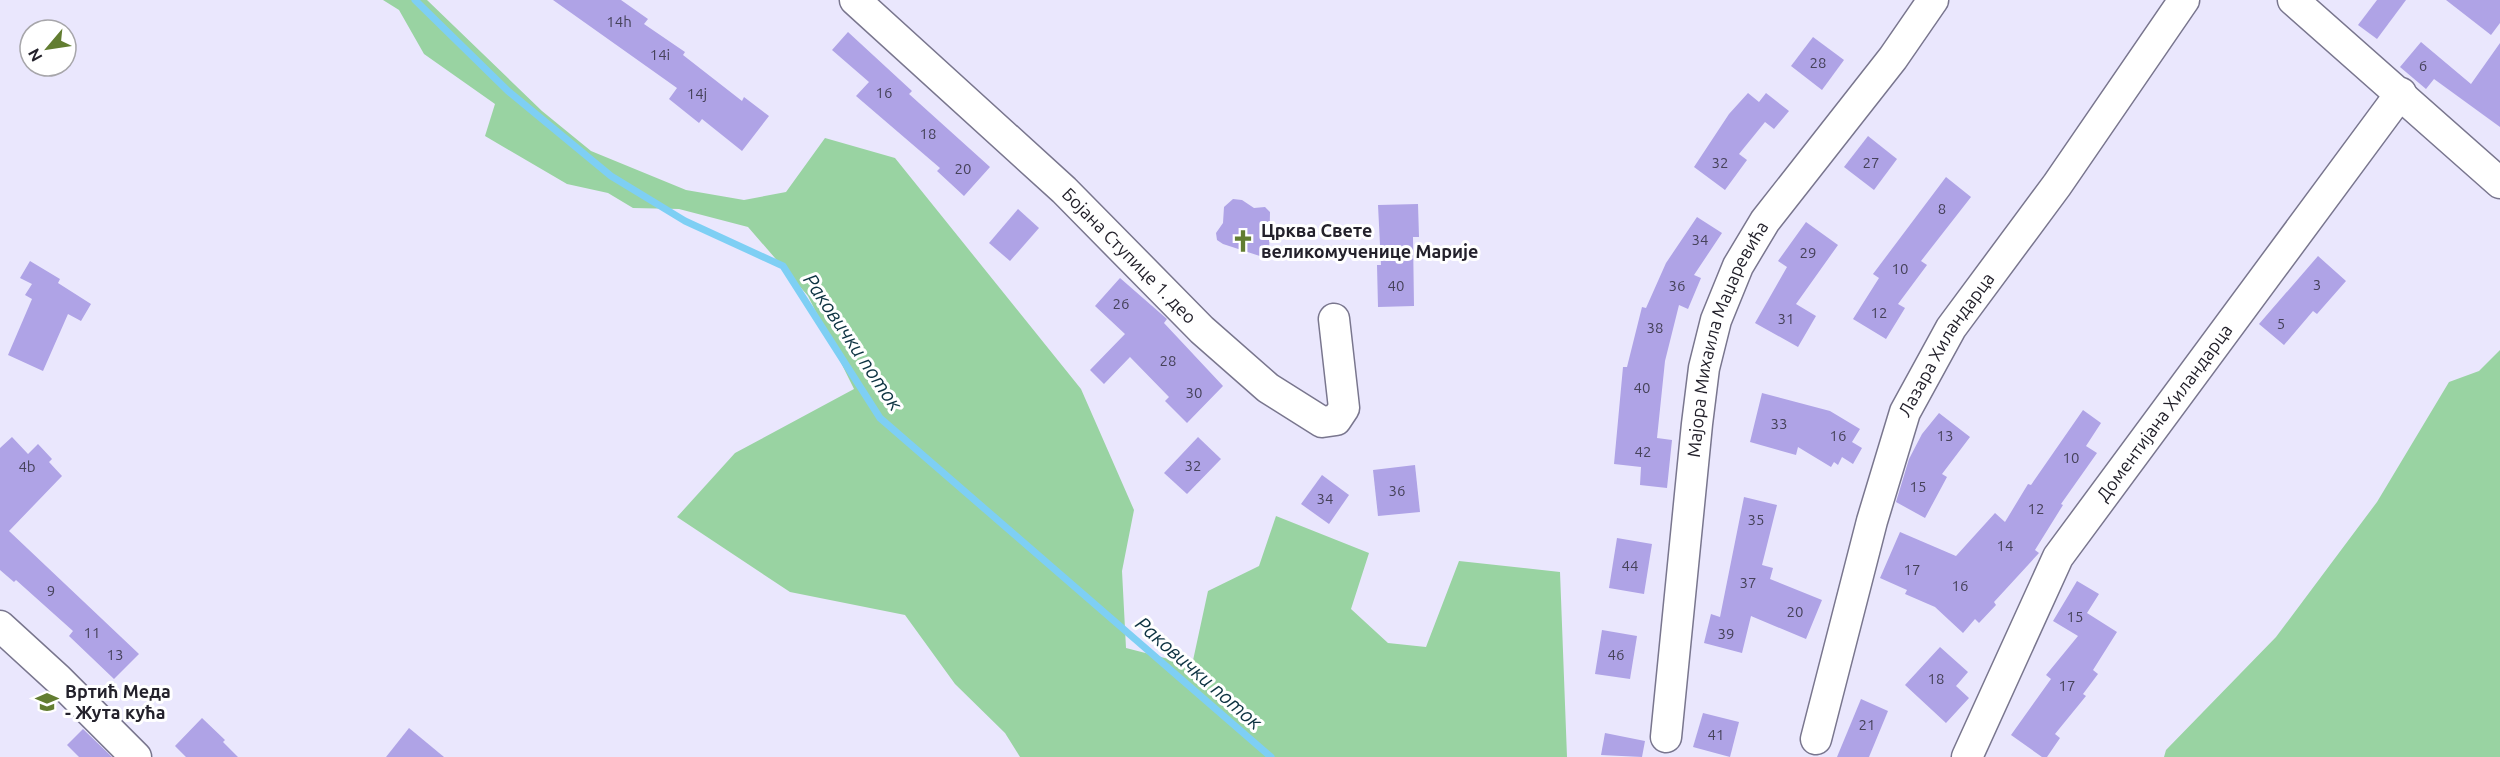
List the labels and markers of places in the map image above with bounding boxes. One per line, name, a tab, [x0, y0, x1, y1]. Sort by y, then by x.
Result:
place label: Црква Свете великомученице Марије	[1261, 220, 1478, 261]
church icon: Црква Свете великомученице Марије	[1230, 228, 1256, 254]
place label: Вртић Меда - Жута кућа	[65, 681, 171, 722]
school or university icon: Вртић Меда - Жута кућа	[34, 689, 60, 715]

